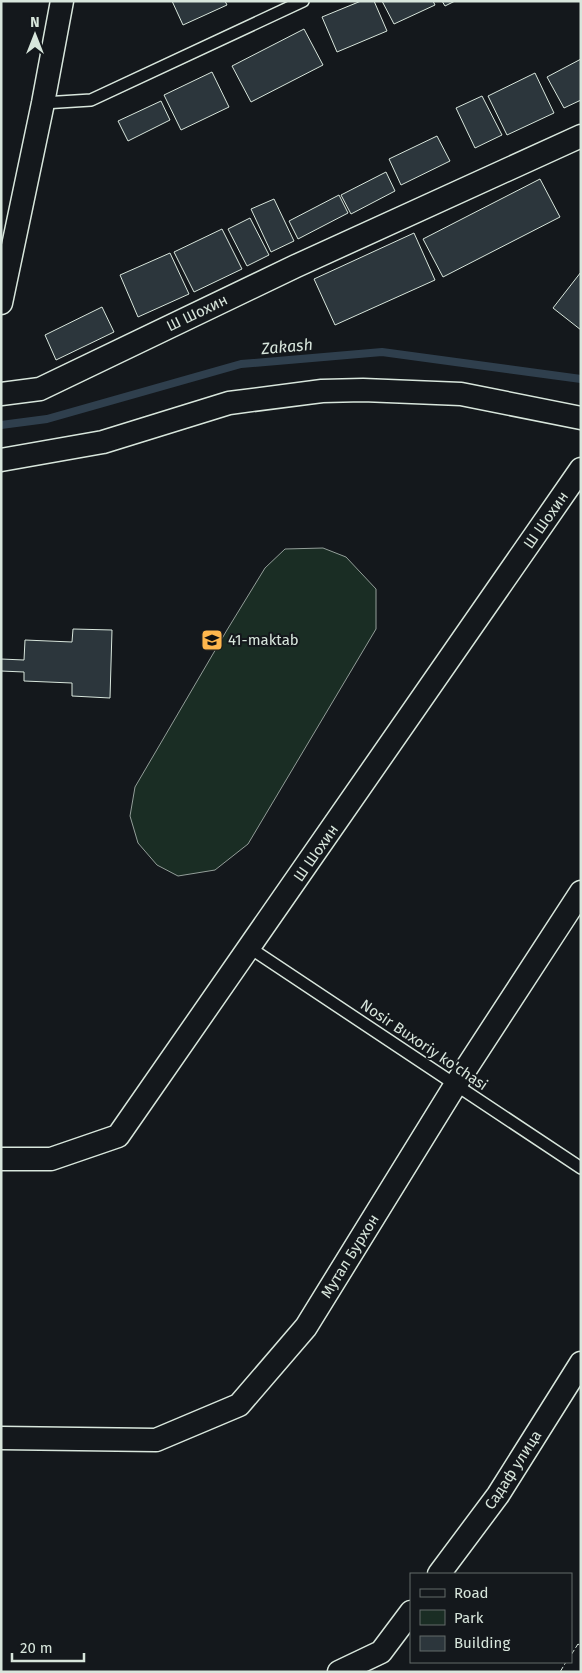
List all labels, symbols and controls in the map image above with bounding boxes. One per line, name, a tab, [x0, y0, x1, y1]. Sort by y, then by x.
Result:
north arrow	[10, 10, 60, 60]
text: N	[30, 14, 40, 31]
street label: Ш Шохин	[164, 291, 230, 335]
water label: Zakash	[260, 335, 314, 358]
street label: Ш Шохин	[520, 488, 572, 552]
school or university icon: 41-maktab	[200, 628, 224, 652]
place label: 41-maktab	[228, 631, 299, 649]
street label: Ш Шохин	[290, 821, 342, 885]
street label: Nosir Buxoriy ko'chasi	[357, 996, 491, 1094]
street label: Мутал Бурхон	[317, 1211, 383, 1301]
street label: Садаф улица	[481, 1427, 545, 1513]
legend	[410, 1573, 572, 1663]
text: Road	[454, 1584, 489, 1602]
text: Park	[454, 1609, 484, 1627]
scale bar	[12, 1630, 85, 1662]
text: Building	[454, 1634, 510, 1652]
text: 20 m	[20, 1639, 53, 1657]

